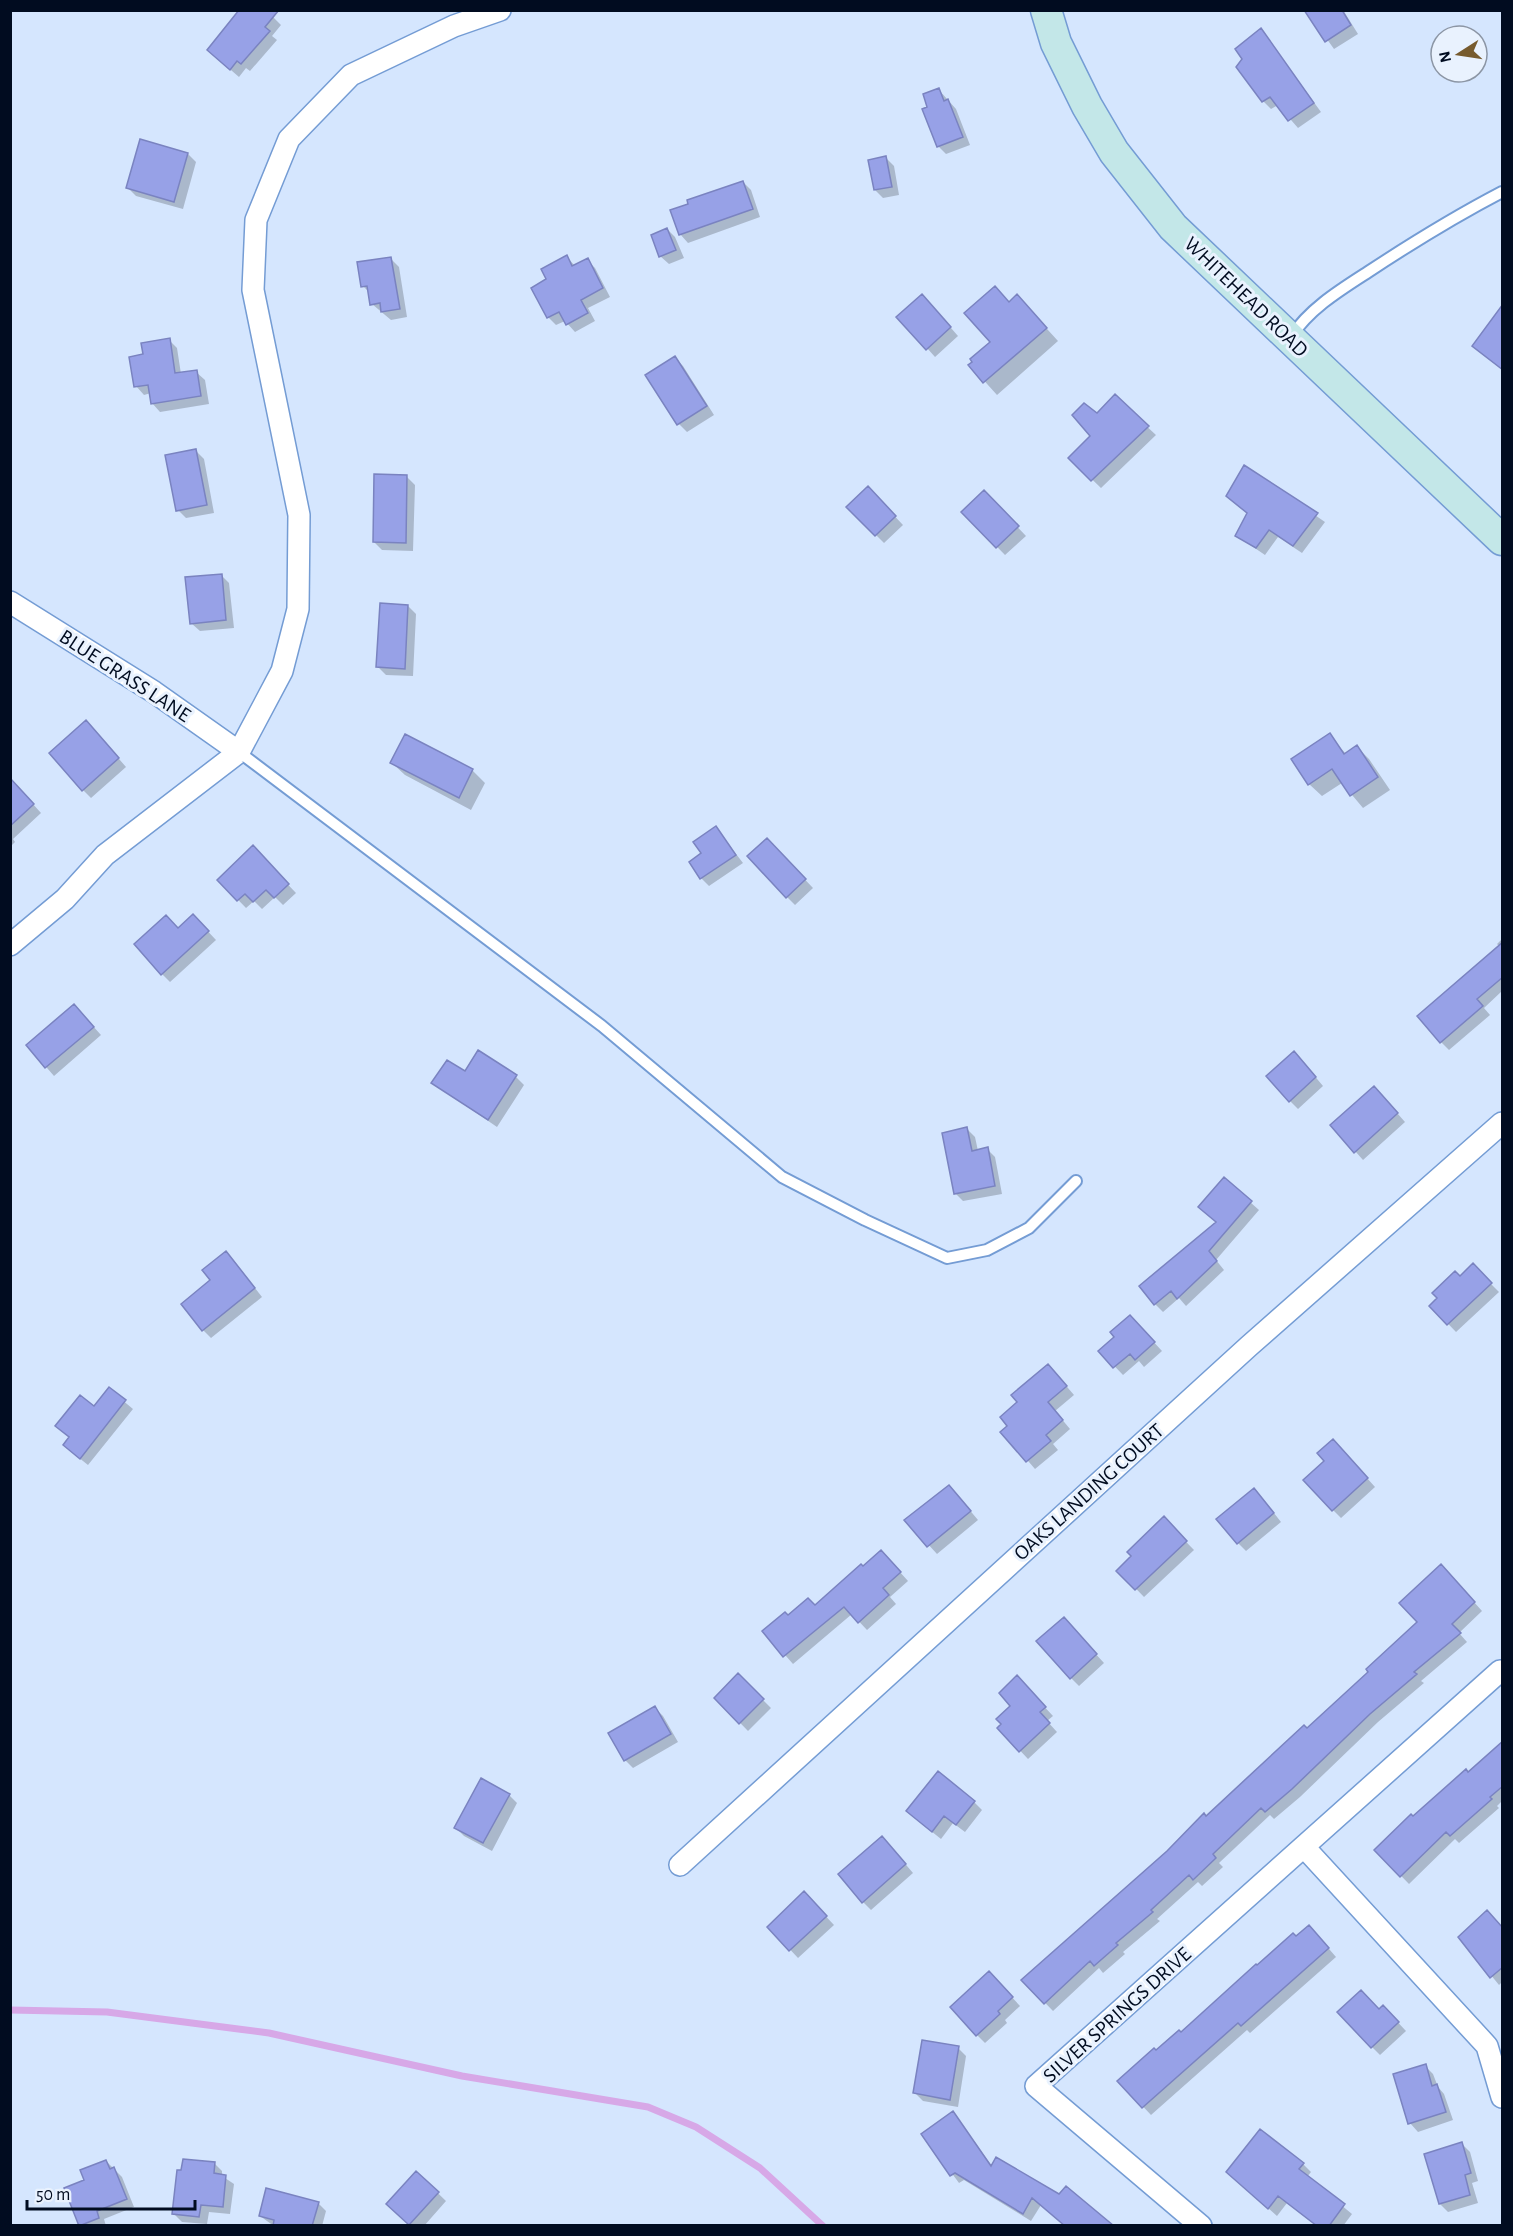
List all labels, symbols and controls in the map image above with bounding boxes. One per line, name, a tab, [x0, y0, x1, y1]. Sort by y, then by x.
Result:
north arrow	[1429, 24, 1489, 84]
text: N	[1436, 50, 1454, 64]
street label: WHITEHEAD ROAD	[1180, 233, 1312, 361]
street label: BLUE GRASS LANE	[56, 626, 194, 726]
street label: OAKS LANDING COURT	[1010, 1420, 1168, 1564]
street label: SILVER SPRINGS DRIVE	[1039, 1943, 1195, 2087]
scale bar	[27, 2173, 195, 2211]
text: 50 m	[36, 2186, 70, 2204]

